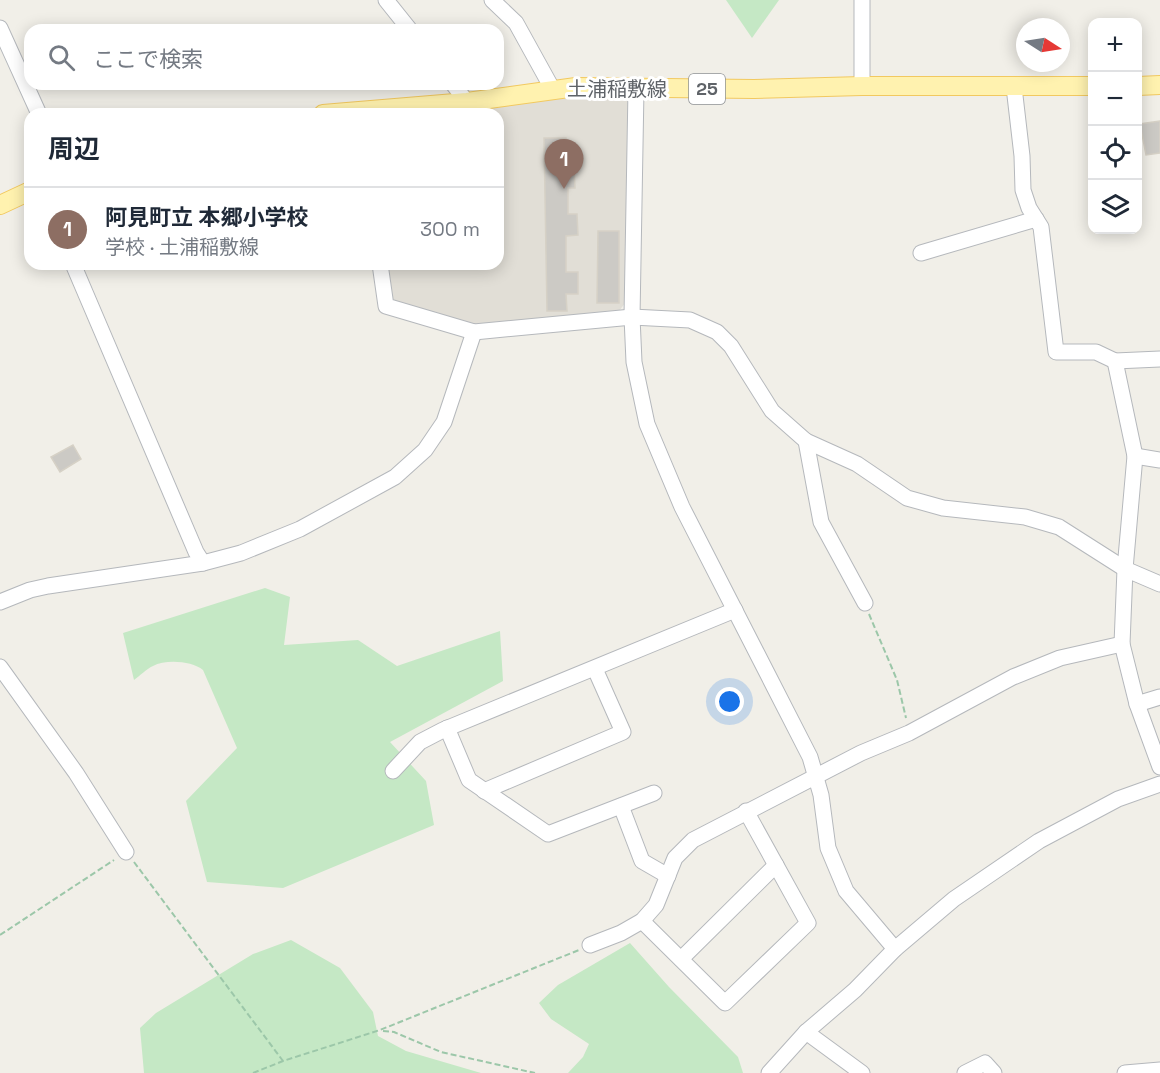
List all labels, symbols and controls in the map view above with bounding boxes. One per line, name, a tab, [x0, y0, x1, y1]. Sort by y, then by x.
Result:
north arrow	[1016, 18, 1070, 72]
map controls	[1088, 18, 1142, 234]
button: +	[1088, 18, 1142, 72]
search box	[24, 24, 504, 90]
icon: search	[45, 41, 78, 74]
text: ここで検索	[93, 45, 203, 73]
button: −	[1088, 72, 1142, 126]
road number: 25	[689, 74, 725, 104]
street label: 土浦稲敷線	[567, 76, 667, 102]
button: locate	[1088, 126, 1142, 180]
text: 周辺	[48, 132, 100, 166]
pin: 1	[544, 140, 584, 189]
button: layers	[1088, 180, 1142, 234]
text: 阿見町立 本郷小学校	[105, 203, 309, 231]
text: 1	[63, 216, 72, 242]
text: 300 m	[420, 216, 480, 242]
text: 学校 · 土浦稲敷線	[105, 234, 259, 260]
your location	[715, 687, 744, 716]

